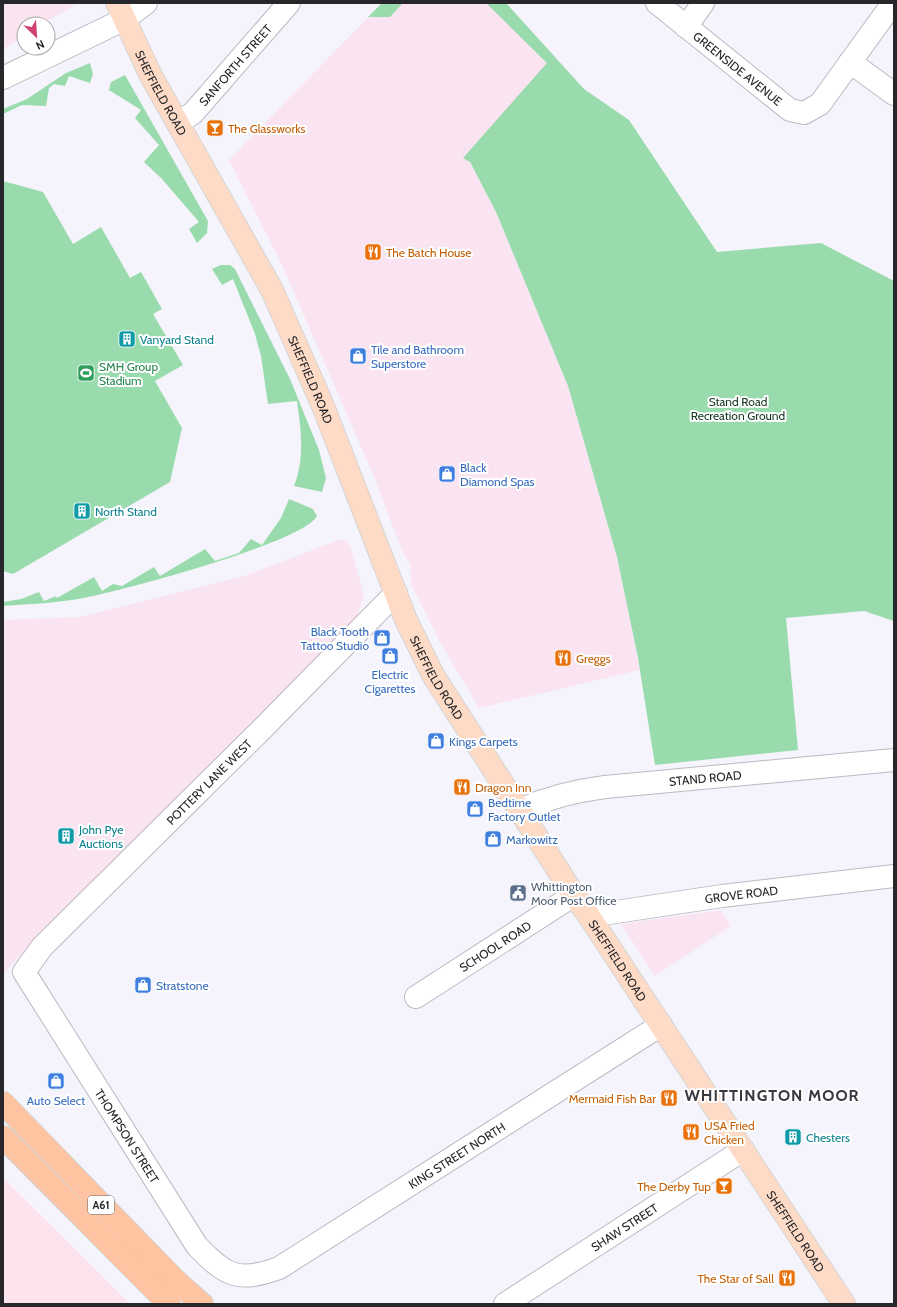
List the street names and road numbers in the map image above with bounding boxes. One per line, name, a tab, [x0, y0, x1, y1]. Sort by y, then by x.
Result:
street label: SANFORTH STREET	[195, 20, 275, 109]
street label: GREENSIDE AVENUE	[691, 28, 786, 109]
street label: SHEFFIELD ROAD	[132, 48, 190, 138]
street label: SHEFFIELD ROAD	[285, 333, 337, 426]
street label: SHEFFIELD ROAD	[407, 633, 467, 722]
street label: POTTERY LANE WEST	[163, 736, 255, 828]
street label: STAND ROAD	[668, 767, 742, 788]
street label: GROVE ROAD	[704, 882, 779, 906]
street label: SCHOOL ROAD	[456, 917, 534, 975]
street label: SHEFFIELD ROAD	[586, 917, 650, 1004]
street label: THOMPSON STREET	[92, 1086, 163, 1186]
street label: KING STREET NORTH	[405, 1119, 508, 1191]
street label: SHEFFIELD ROAD	[764, 1187, 828, 1275]
road number: A61	[88, 1196, 114, 1214]
street label: SHAW STREET	[588, 1199, 661, 1254]

